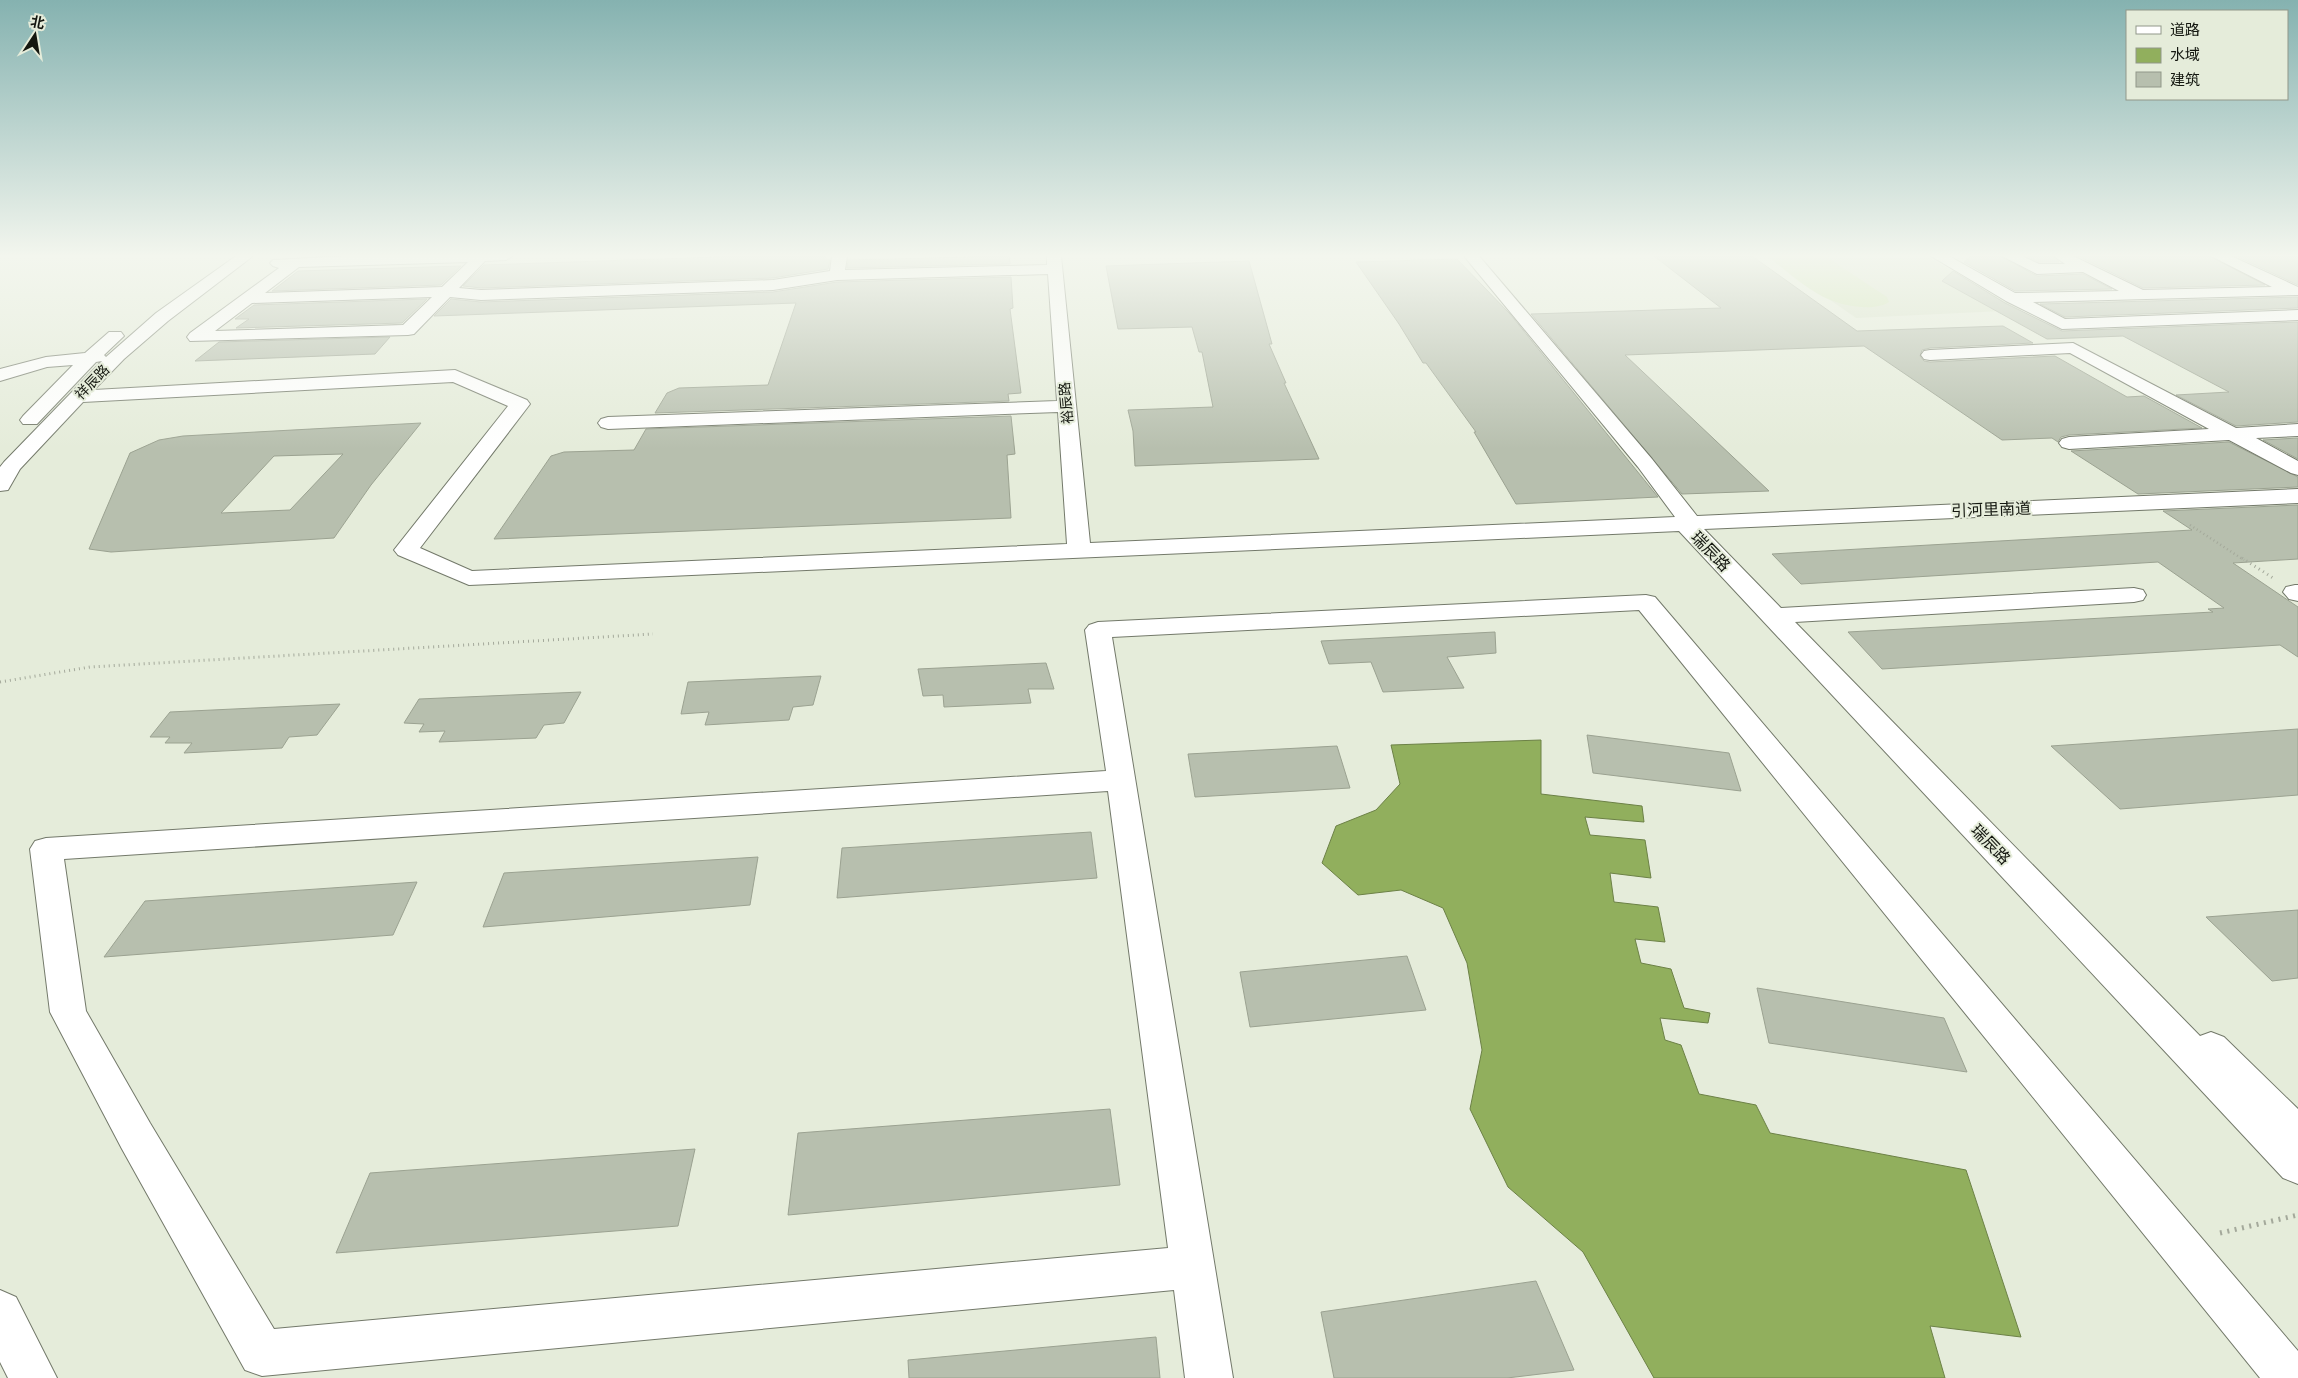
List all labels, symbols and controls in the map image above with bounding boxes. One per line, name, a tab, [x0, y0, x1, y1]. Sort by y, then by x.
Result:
north arrow	[10, 10, 60, 60]
legend	[2126, 10, 2288, 100]
text: 北	[29, 13, 46, 33]
text: 道路	[2170, 21, 2200, 39]
text: 水域	[2170, 46, 2200, 64]
text: 建筑	[2170, 71, 2200, 89]
street label: 祥辰路	[72, 361, 113, 403]
street label: 裕辰路	[1056, 381, 1077, 425]
street label: 引河里南道	[1951, 499, 2031, 520]
street label: 瑞辰路	[1687, 527, 1734, 575]
street label: 瑞辰路	[1967, 820, 2014, 868]

